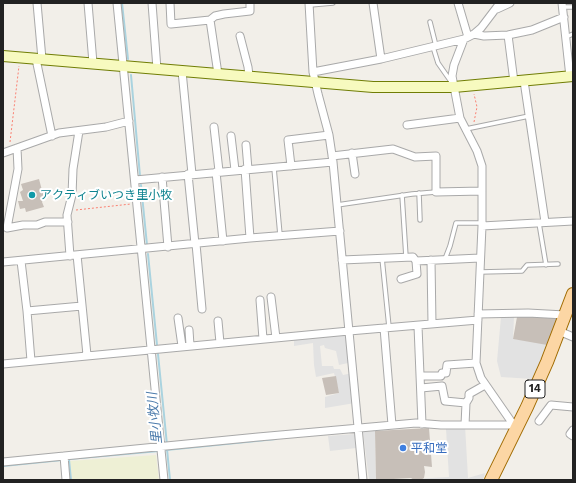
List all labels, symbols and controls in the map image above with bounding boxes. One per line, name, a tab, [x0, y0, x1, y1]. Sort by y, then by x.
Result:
place label: アクティブいつき里小牧	[40, 188, 172, 202]
marker: アクティブいつき里小牧	[27, 190, 37, 200]
road number: 14	[525, 380, 545, 398]
water label: 里小牧川	[145, 391, 165, 445]
place label: 平和堂	[411, 441, 447, 455]
marker: 平和堂	[398, 443, 408, 453]

